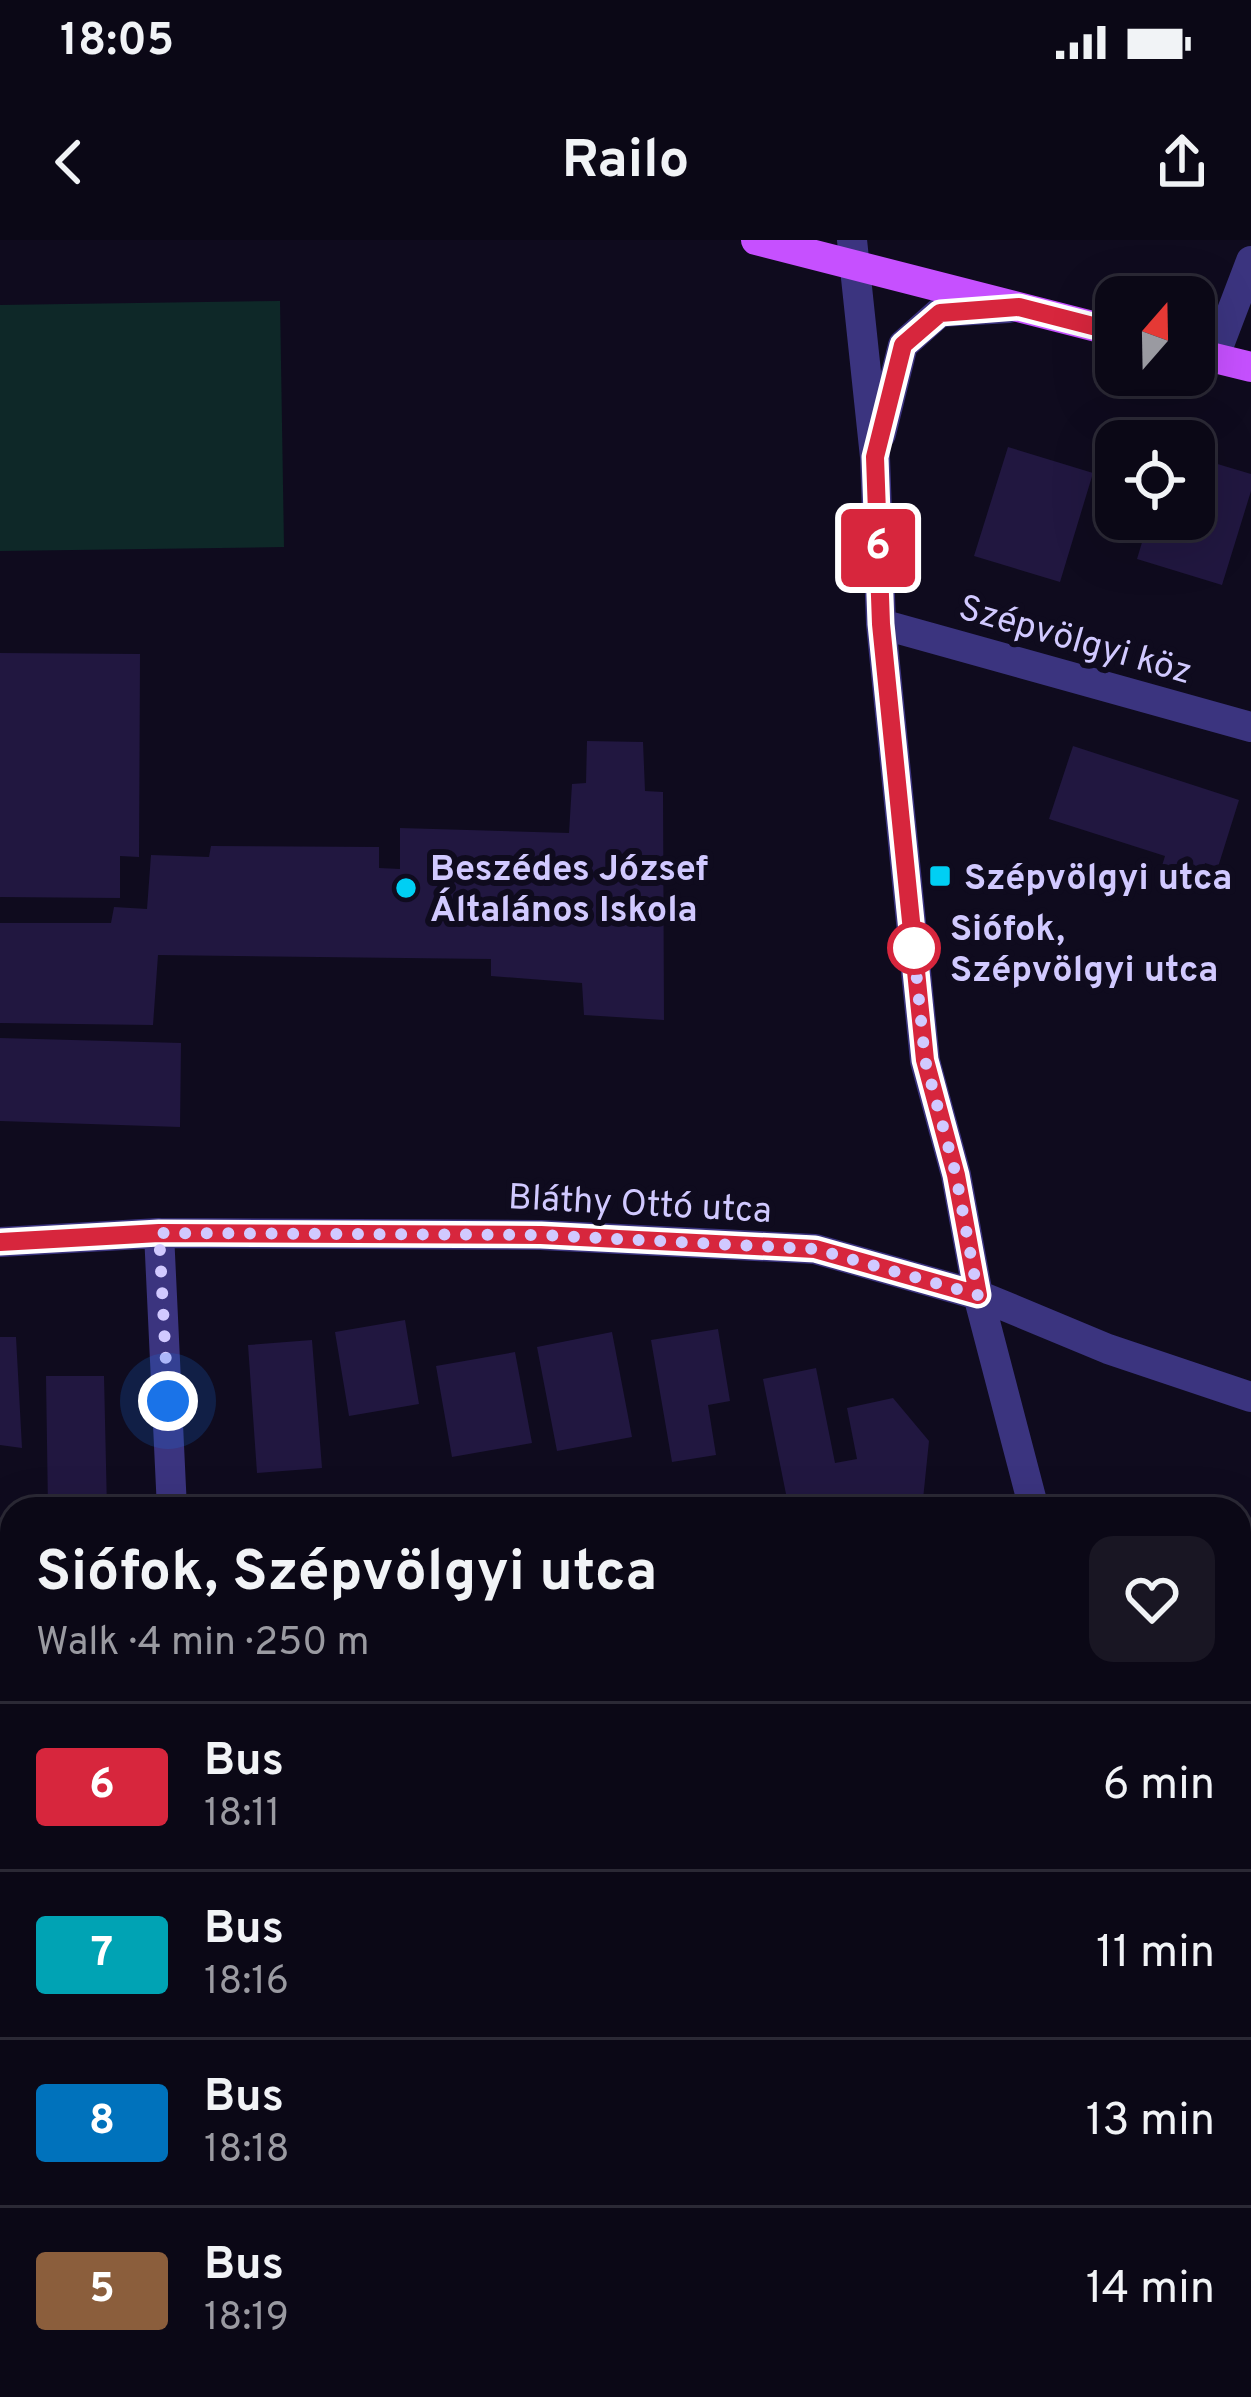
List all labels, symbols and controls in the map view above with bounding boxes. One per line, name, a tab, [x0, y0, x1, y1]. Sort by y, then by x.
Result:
text: 18:05	[60, 14, 174, 71]
text: Railo	[562, 128, 689, 197]
icon: back	[36, 129, 102, 195]
icon: share	[1149, 129, 1215, 195]
north arrow	[1095, 276, 1215, 396]
map controls	[1095, 276, 1215, 540]
button: locate	[1095, 420, 1215, 540]
line badge: 6	[839, 509, 917, 587]
text: 6	[865, 521, 891, 574]
street label: Szépvölgyi köz	[953, 587, 1197, 697]
place label: Beszédes József Általános Iskola	[430, 848, 708, 935]
place label: Szépvölgyi utca	[964, 857, 1232, 903]
marker: Szépvölgyi utca	[927, 863, 953, 889]
marker: Beszédes József Általános Iskola	[393, 875, 419, 901]
place label: Siófok, Szépvölgyi utca	[950, 908, 1218, 995]
marker: Siófok, Szépvölgyi utca	[889, 923, 939, 973]
street label: Bláthy Ottó utca	[507, 1176, 773, 1236]
your location	[138, 1371, 198, 1431]
button: heart	[1089, 1536, 1215, 1662]
text: Siófok, Szépvölgyi utca	[36, 1539, 657, 1611]
text: Walk · 4 min · 250 m	[36, 1620, 369, 1669]
text: Bus	[204, 1734, 284, 1791]
text: 6 min	[1103, 1758, 1215, 1815]
text: 6	[89, 1760, 115, 1813]
text: 18:11	[204, 1791, 280, 1840]
text: Bus	[204, 1902, 284, 1959]
text: 11 min	[1096, 1926, 1215, 1983]
text: 7	[91, 1928, 113, 1981]
text: 18:16	[204, 1959, 289, 2008]
text: Bus	[204, 2070, 284, 2127]
text: 13 min	[1086, 2094, 1215, 2151]
text: 8	[89, 2096, 115, 2149]
text: 18:18	[204, 2127, 290, 2176]
text: Bus	[204, 2238, 284, 2295]
text: 14 min	[1086, 2262, 1215, 2319]
text: 5	[89, 2264, 115, 2317]
text: 18:19	[204, 2295, 289, 2344]

